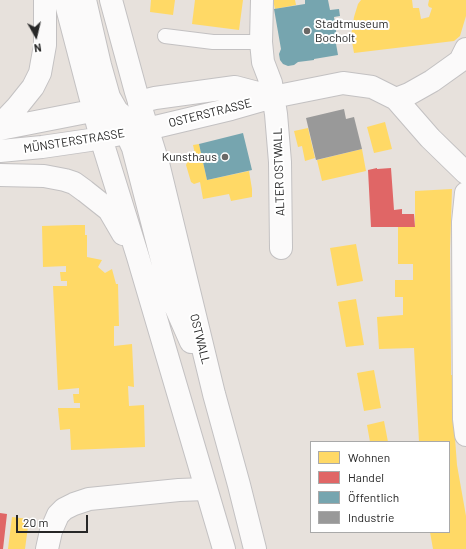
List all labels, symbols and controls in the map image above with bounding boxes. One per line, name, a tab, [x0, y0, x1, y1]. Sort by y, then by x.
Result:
north arrow	[16, 16, 56, 56]
place label: Stadtmuseum Bocholt	[315, 17, 388, 45]
marker: Stadtmuseum Bocholt	[302, 26, 312, 36]
text: N	[33, 41, 42, 55]
street label: OSTERSTRASSE	[167, 96, 253, 130]
street label: MÜNSTERSTRASSE	[22, 126, 126, 156]
street label: ALTER OSTWALL	[270, 128, 288, 216]
place label: Kunsthaus	[162, 150, 217, 164]
marker: Kunsthaus	[220, 152, 230, 162]
street label: OSTWALL	[187, 312, 213, 366]
legend	[310, 441, 450, 533]
text: Wohnen	[348, 450, 390, 464]
text: Handel	[348, 470, 384, 484]
text: Öffentlich	[348, 490, 399, 504]
scale bar	[18, 507, 90, 533]
text: Industrie	[348, 510, 394, 524]
text: 20 m	[23, 515, 49, 529]

